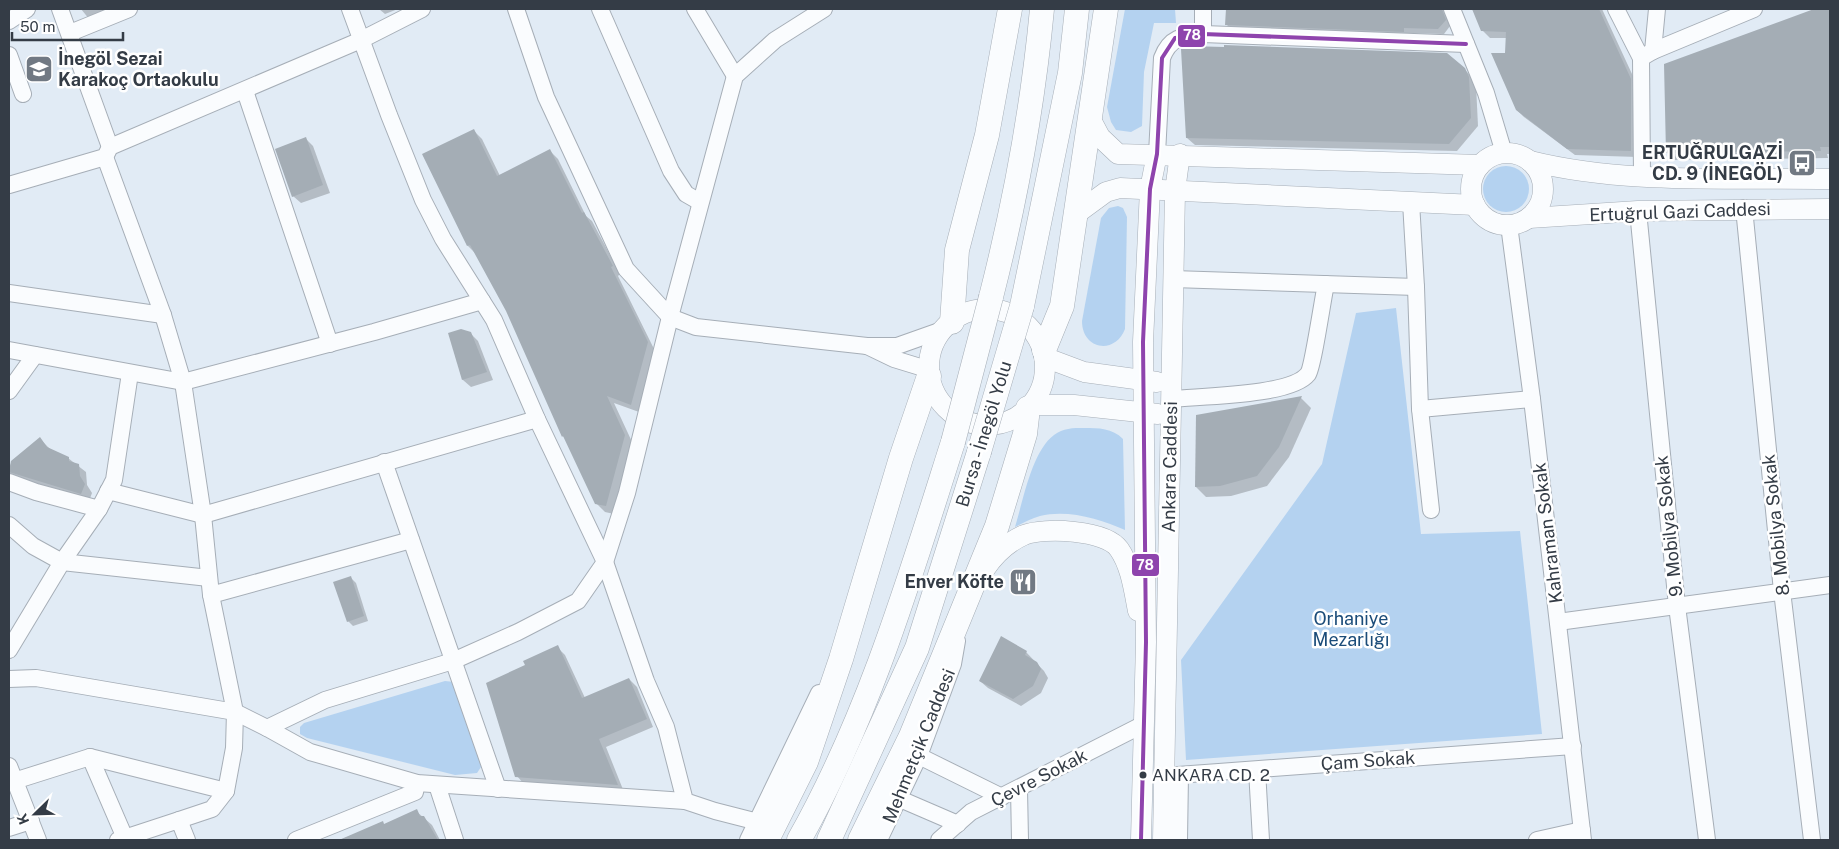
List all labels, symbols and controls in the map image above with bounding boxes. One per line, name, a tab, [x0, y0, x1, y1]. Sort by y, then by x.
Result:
scale bar	[12, 10, 124, 42]
text: 50 m	[20, 18, 55, 35]
line badge: 78	[1177, 24, 1206, 48]
text: 78	[1183, 27, 1201, 43]
place label: İnegöl Sezai Karakoç Ortaokulu	[58, 47, 219, 90]
school or university icon: İnegöl Sezai Karakoç Ortaokulu	[24, 54, 54, 84]
place label: ERTUĞRULGAZİ CD. 9 (İNEGÖL)	[1642, 141, 1783, 184]
bus stop icon: ERTUĞRULGAZİ CD. 9 (İNEGÖL)	[1787, 148, 1817, 178]
street label: Ertuğrul Gazi Caddesi	[1589, 198, 1771, 225]
street label: Bursa - İnegöl Yolu	[950, 358, 1016, 509]
street label: Ankara Caddesi	[1158, 401, 1181, 533]
street label: 8. Mobilya Sokak	[1758, 453, 1793, 597]
street label: 9. Mobilya Sokak	[1651, 454, 1686, 598]
street label: Kahraman Sokak	[1528, 462, 1567, 605]
line badge: 78	[1131, 553, 1160, 577]
text: 78	[1136, 557, 1154, 573]
restaurant icon: Enver Köfte	[1008, 567, 1038, 597]
place label: Enver Köfte	[904, 571, 1004, 592]
park label: Orhaniye Mezarlığı	[1313, 608, 1389, 650]
street label: Mehmetçik Caddesi	[878, 666, 959, 826]
street label: Çevre Sokak	[987, 744, 1090, 811]
street label: Çam Sokak	[1320, 747, 1416, 774]
place label: ANKARA CD. 2	[1152, 765, 1270, 785]
marker: ANKARA CD. 2	[1138, 770, 1148, 780]
north arrow	[10, 789, 60, 839]
text: K	[14, 811, 32, 827]

